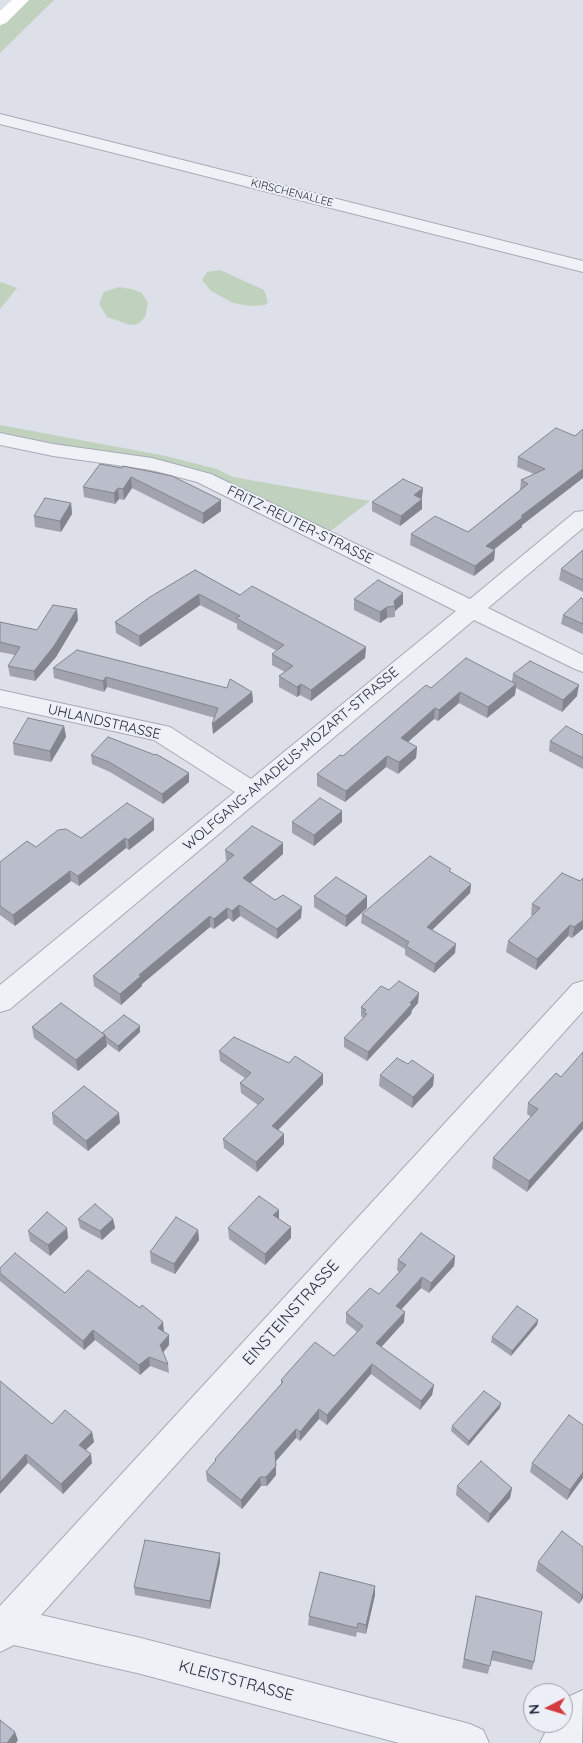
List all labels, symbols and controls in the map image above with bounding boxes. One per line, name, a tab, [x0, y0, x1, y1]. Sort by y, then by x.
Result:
street label: KIRSCHENALLEE	[249, 176, 335, 210]
street label: FRITZ-REUTER-STRASSE	[224, 482, 376, 568]
street label: WOLFGANG-AMADEUS-MOZART-STRASSE	[180, 664, 402, 854]
street label: UHLANDSTRASSE	[46, 701, 162, 743]
street label: EINSTEINSTRASSE	[239, 1256, 343, 1370]
street label: KLEISTSTRASSE	[177, 1656, 295, 1706]
north arrow	[523, 1683, 573, 1733]
text: N	[525, 1703, 543, 1715]

